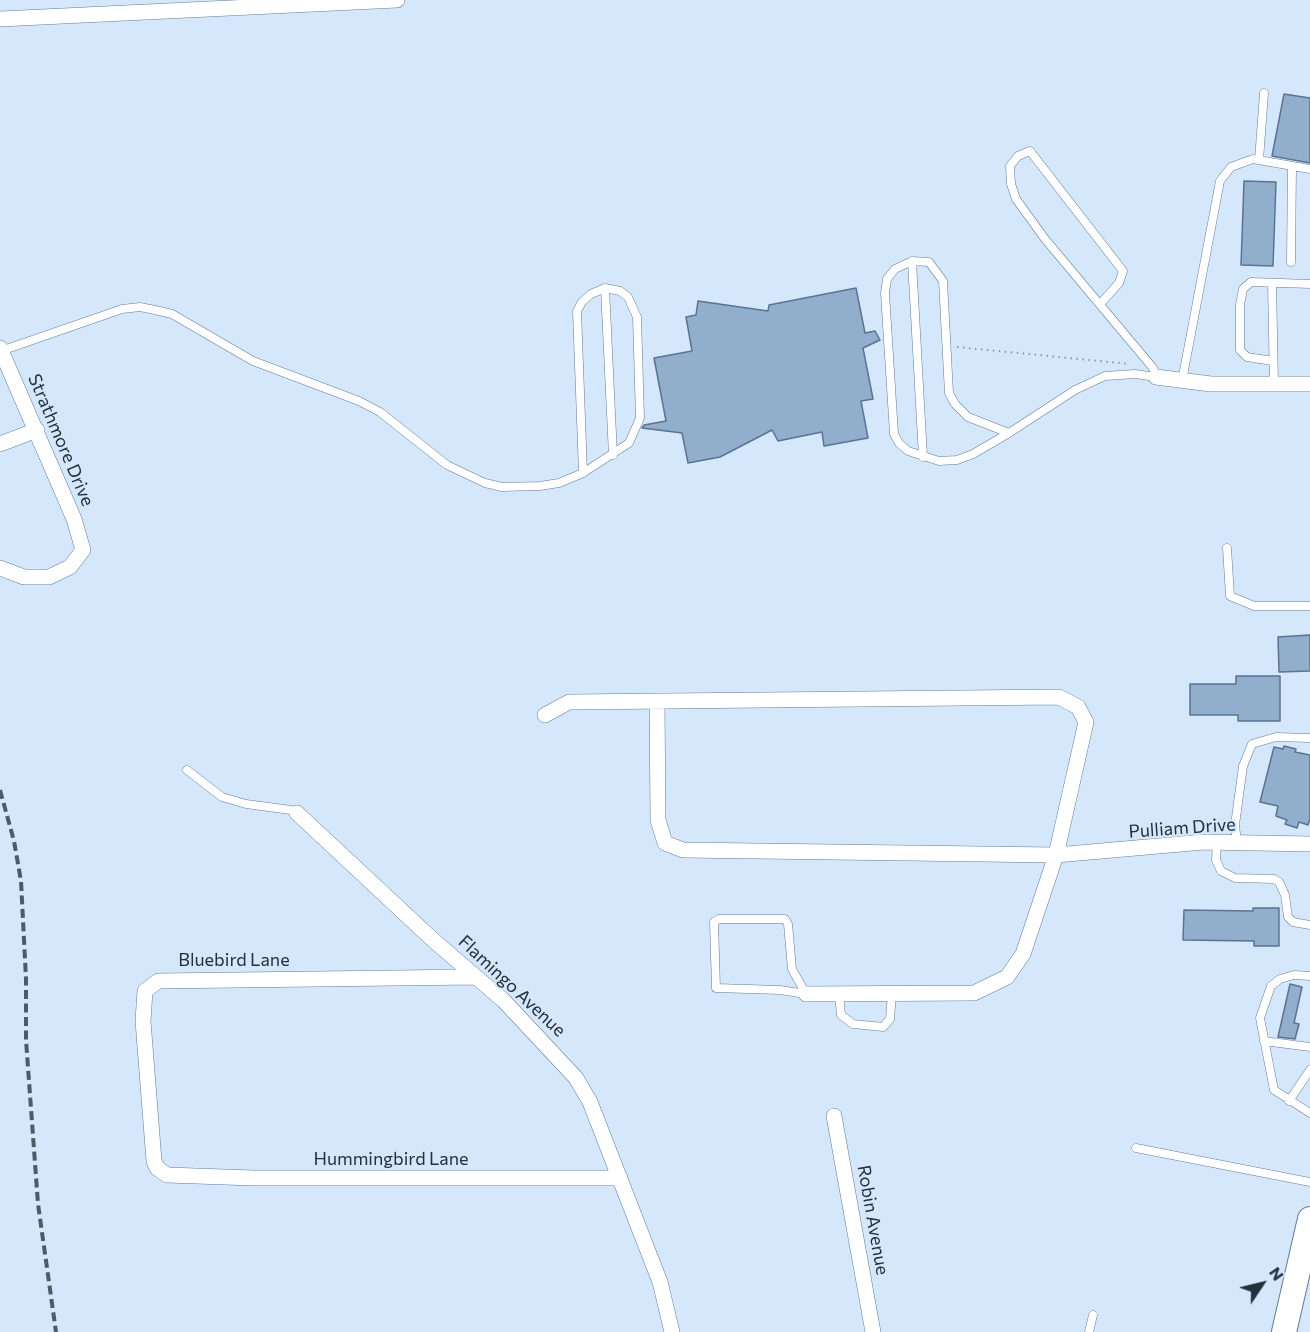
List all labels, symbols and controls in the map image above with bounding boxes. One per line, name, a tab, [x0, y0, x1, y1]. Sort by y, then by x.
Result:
street label: Strathmore Drive	[23, 371, 99, 509]
street label: Pulliam Drive	[1128, 813, 1236, 843]
street label: Flamingo Avenue	[454, 931, 570, 1041]
street label: Bluebird Lane	[178, 949, 290, 971]
street label: Hummingbird Lane	[313, 1148, 469, 1170]
street label: Robin Avenue	[853, 1163, 893, 1277]
north arrow	[1232, 1254, 1292, 1314]
text: N	[1266, 1263, 1288, 1284]

